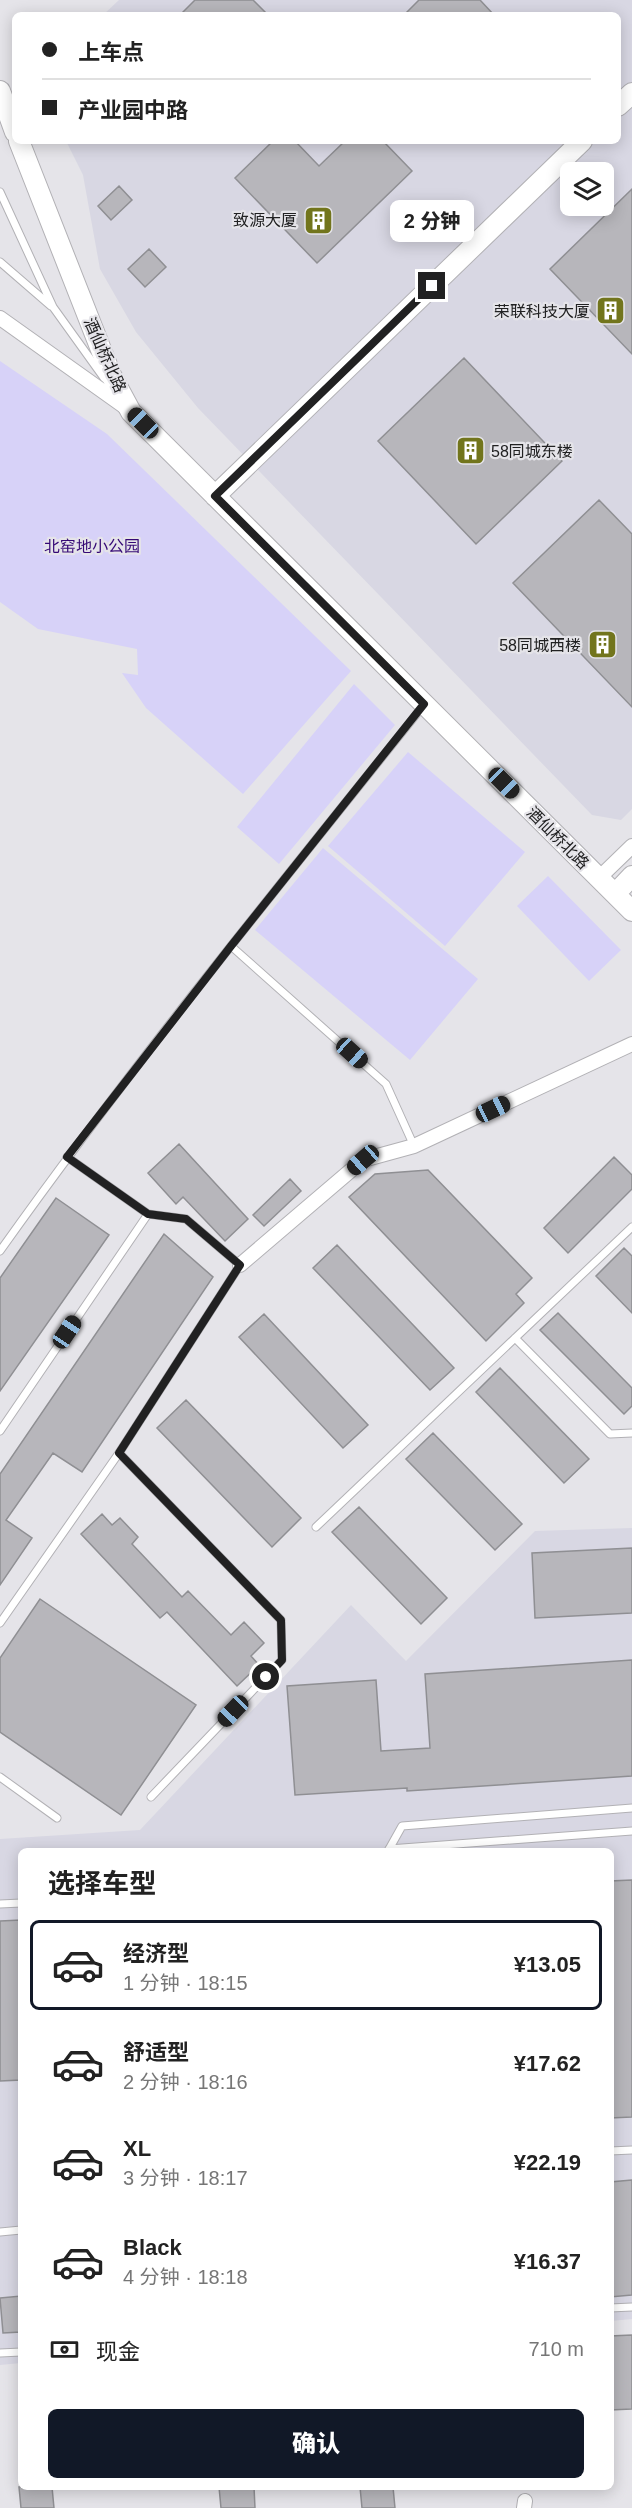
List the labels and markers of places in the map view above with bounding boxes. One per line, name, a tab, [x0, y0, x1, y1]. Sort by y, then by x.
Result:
building icon: 致源大厦	[302, 204, 334, 236]
place label: 致源大厦	[233, 211, 297, 229]
building icon: 荣联科技大厦	[595, 295, 627, 327]
place label: 荣联科技大厦	[494, 303, 590, 320]
building icon: 58同城东楼	[454, 435, 486, 467]
place label: 58同城东楼	[491, 443, 573, 460]
building icon: 58同城西楼	[586, 629, 618, 661]
place label: 58同城西楼	[499, 637, 581, 654]

